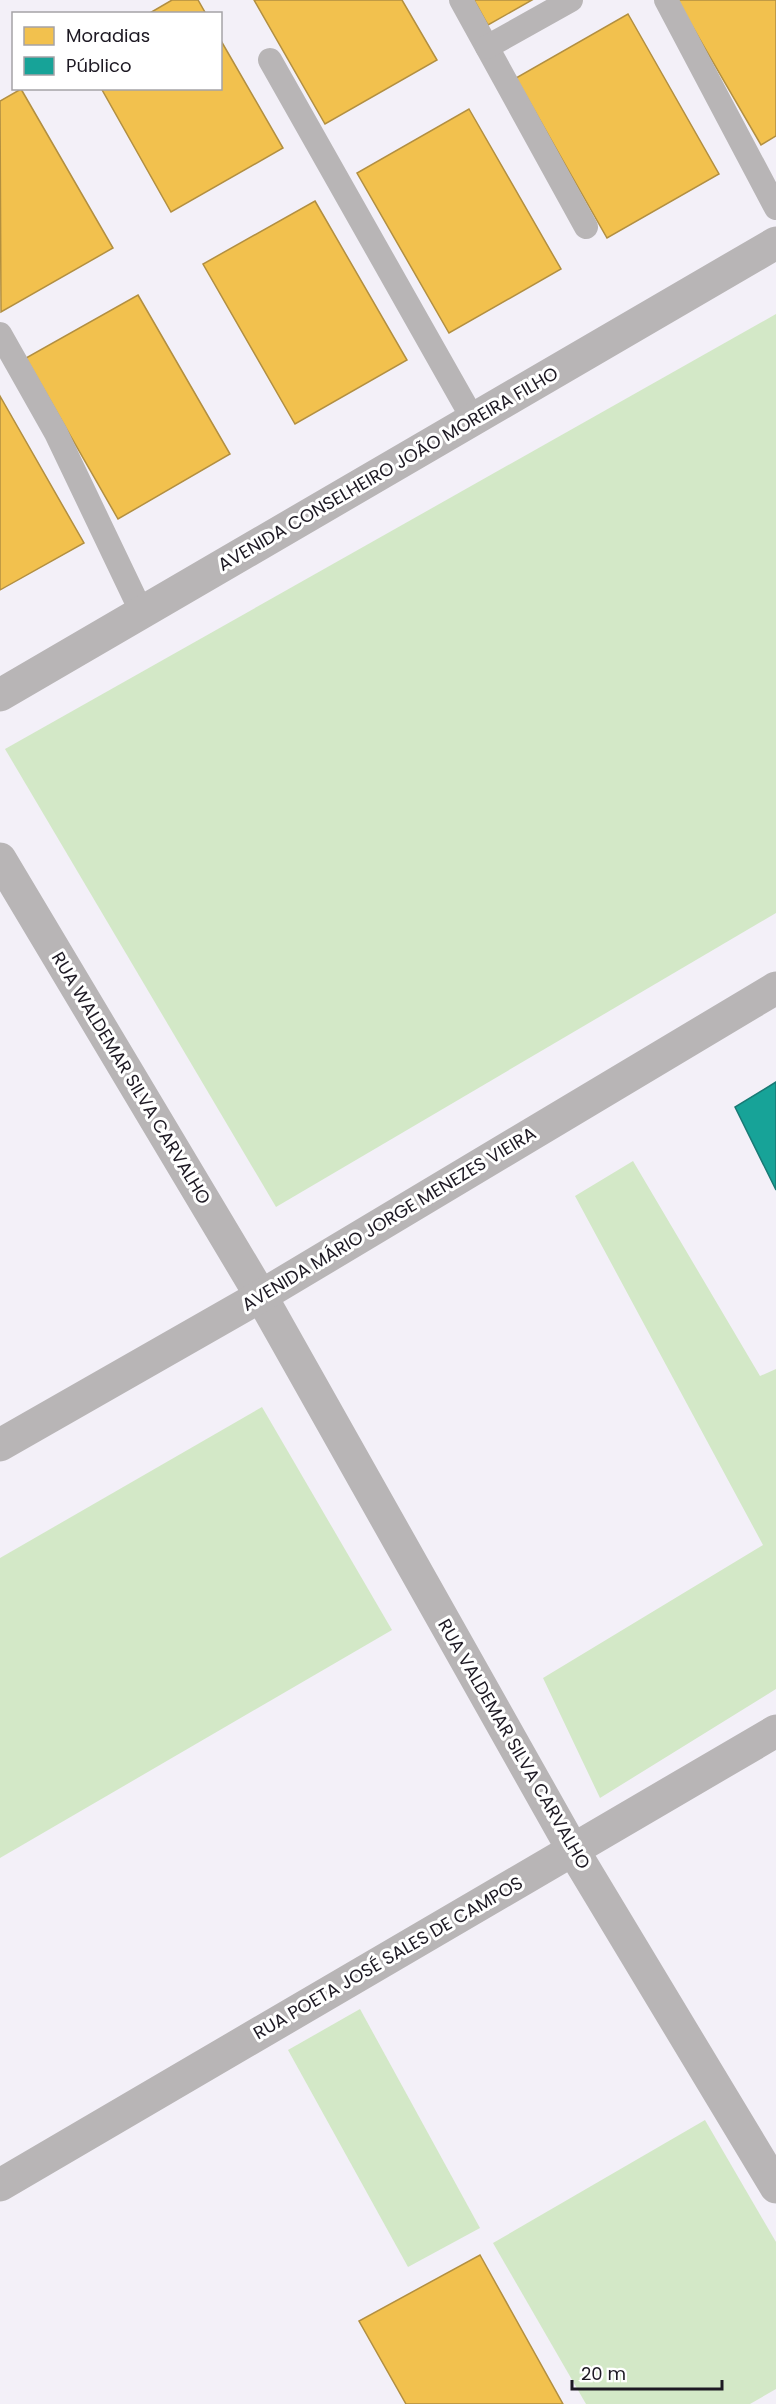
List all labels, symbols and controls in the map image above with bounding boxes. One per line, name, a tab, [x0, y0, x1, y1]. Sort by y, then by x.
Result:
legend	[12, 12, 222, 90]
text: Moradias	[66, 23, 150, 48]
text: Público	[66, 53, 131, 78]
street label: AVENIDA CONSELHEIRO JOÃO MOREIRA FILHO	[213, 360, 563, 577]
street label: RUA WALDEMAR SILVA CARVALHO	[46, 947, 217, 1209]
street label: AVENIDA MÁRIO JORGE MENEZES VIEIRA	[237, 1121, 541, 1317]
street label: RUA VALDEMAR SILVA CARVALHO	[432, 1614, 597, 1873]
street label: RUA POETA JOSÉ SALES DE CAMPOS	[248, 1870, 527, 2045]
scale bar	[572, 2353, 722, 2391]
text: 20 m	[581, 2361, 626, 2386]

